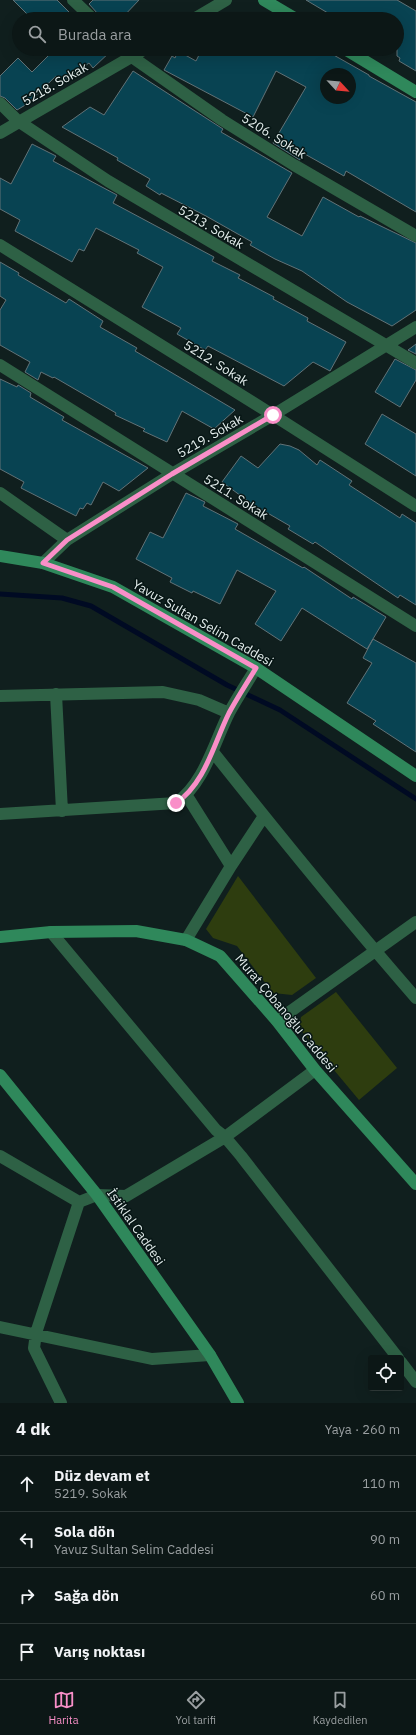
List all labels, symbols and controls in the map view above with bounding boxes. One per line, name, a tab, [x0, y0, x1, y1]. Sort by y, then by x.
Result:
search box	[12, 12, 404, 56]
icon: search	[26, 23, 48, 45]
text: Burada ara	[58, 25, 132, 44]
street label: 5218. Sokak	[19, 58, 91, 110]
north arrow	[320, 68, 356, 104]
street label: 5206. Sokak	[238, 109, 310, 163]
street label: 5213. Sokak	[175, 201, 247, 253]
street label: 5212. Sokak	[180, 336, 252, 390]
route start	[264, 406, 282, 424]
street label: 5219. Sokak	[174, 410, 246, 462]
street label: 5211. Sokak	[200, 470, 272, 524]
street label: Yavuz Sultan Selim Caddesi	[130, 576, 276, 670]
route end	[167, 794, 185, 812]
street label: Murat Çobanoğlu Caddesi	[231, 950, 341, 1076]
street label: İstiklal Caddesi	[103, 1185, 169, 1269]
map controls	[368, 1355, 404, 1391]
button: locate	[368, 1355, 404, 1391]
text: 4 dk	[16, 1418, 50, 1440]
text: Yaya · 260 m	[325, 1421, 400, 1438]
text: Düz devam et	[54, 1466, 150, 1485]
icon: ahead	[16, 1473, 38, 1495]
text: 110 m	[362, 1475, 400, 1492]
text: 5219. Sokak	[54, 1485, 127, 1502]
text: Sola dön	[54, 1522, 115, 1541]
icon: left	[16, 1529, 38, 1551]
text: 90 m	[370, 1531, 400, 1548]
text: Yavuz Sultan Selim Caddesi	[54, 1541, 214, 1558]
icon: right	[16, 1585, 38, 1607]
text: Sağa dön	[54, 1586, 119, 1605]
text: 60 m	[370, 1587, 400, 1604]
icon: arrive	[16, 1641, 38, 1663]
text: Varış noktası	[54, 1642, 145, 1661]
tab: Harita	[48, 1689, 79, 1727]
tab: Yol tarifi	[175, 1689, 216, 1727]
tab: Kaydedilen	[313, 1689, 368, 1727]

